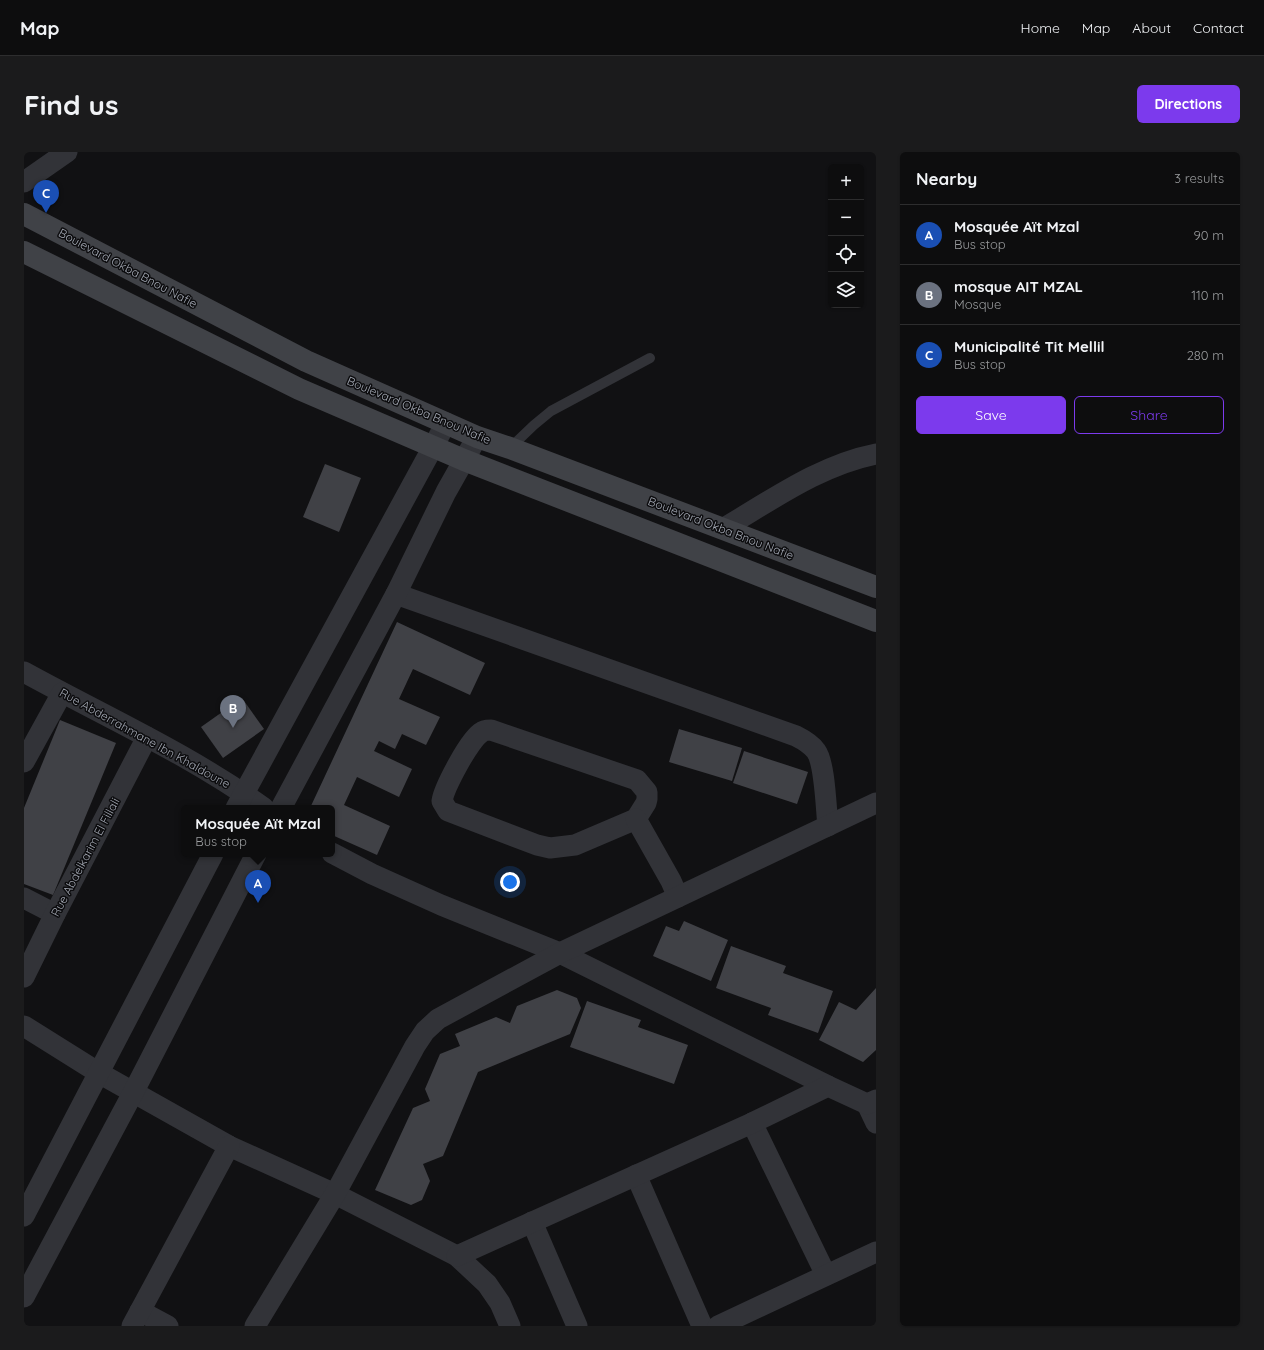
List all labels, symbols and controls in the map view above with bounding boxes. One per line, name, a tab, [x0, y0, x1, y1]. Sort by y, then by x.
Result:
text: Map	[20, 16, 59, 40]
text: Home	[1021, 19, 1060, 37]
text: Map	[1082, 19, 1110, 37]
text: About	[1132, 19, 1171, 37]
text: Contact	[1193, 19, 1244, 37]
button: Directions	[1137, 85, 1240, 123]
text: Find us	[24, 87, 118, 122]
map controls	[828, 164, 864, 308]
button: +	[828, 164, 864, 200]
text: Nearby	[916, 168, 977, 189]
text: 3 results	[1174, 170, 1224, 186]
pin: C	[33, 180, 59, 213]
button: −	[828, 200, 864, 236]
text: Mosquée Aït Mzal	[954, 217, 1079, 236]
street label: Boulevard Okba Bnou Nafie	[56, 225, 200, 311]
text: A	[925, 227, 933, 243]
text: 90 m	[1194, 227, 1224, 243]
button: locate	[828, 236, 864, 272]
text: Bus stop	[954, 236, 1006, 252]
button: layers	[828, 272, 864, 308]
text: mosque AIT MZAL	[954, 277, 1083, 296]
text: B	[925, 287, 933, 303]
text: 110 m	[1191, 287, 1224, 303]
text: Mosque	[954, 296, 1001, 312]
text: Municipalité Tit Mellil	[954, 337, 1105, 356]
text: C	[925, 347, 933, 363]
text: 280 m	[1187, 347, 1224, 363]
text: Bus stop	[954, 356, 1006, 372]
street label: Boulevard Okba Bnou Nafie	[345, 373, 493, 447]
button: Save	[916, 396, 1066, 434]
button: Share	[1074, 396, 1224, 434]
street label: Boulevard Okba Bnou Nafie	[646, 493, 796, 563]
street label: Rue Abderrahmane Ibn Khaldoune	[57, 685, 233, 791]
pin: B	[220, 695, 246, 728]
street label: Rue Abdelkarim El Fillali	[47, 795, 123, 919]
popup	[181, 805, 335, 857]
text: Mosquée Aït Mzal	[195, 814, 321, 833]
text: Bus stop	[195, 833, 247, 849]
pin: A	[245, 870, 271, 903]
your location	[500, 872, 520, 892]

